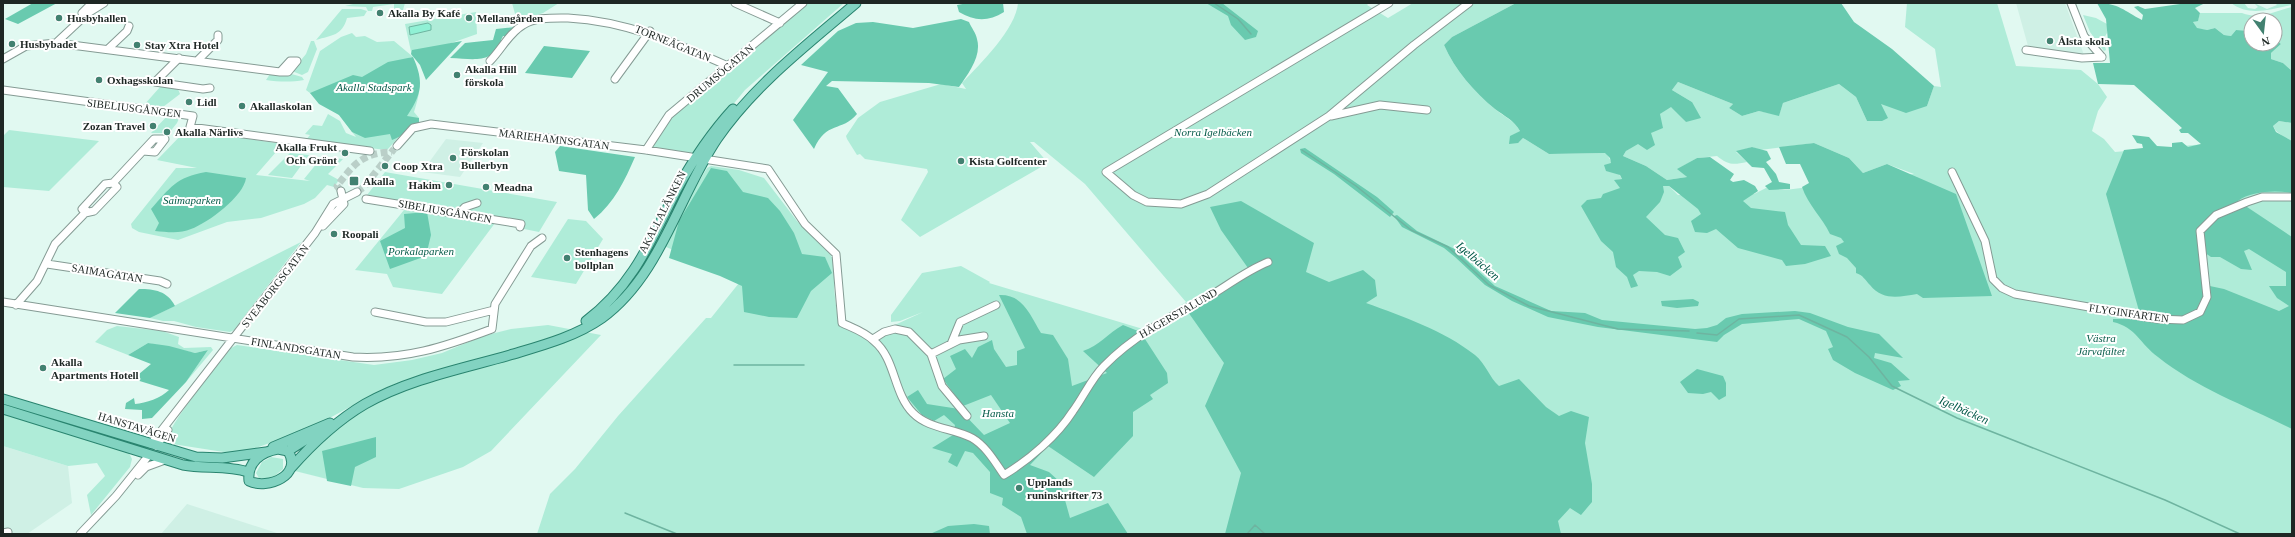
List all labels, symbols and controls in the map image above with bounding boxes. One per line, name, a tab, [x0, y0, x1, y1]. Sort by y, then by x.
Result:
place label: Akalla By Kafé	[388, 7, 460, 19]
marker: Akalla By Kafé	[375, 8, 385, 18]
place label: Husbyhallen	[67, 12, 126, 24]
place label: Mellangården	[477, 12, 543, 24]
north arrow	[2243, 12, 2283, 52]
marker: Husbyhallen	[54, 13, 64, 23]
marker: Mellangården	[464, 13, 474, 23]
street label: TORNEÅGATAN	[633, 22, 713, 64]
place label: Ålsta skola	[2058, 35, 2110, 47]
text: N	[2260, 35, 2271, 48]
marker: Ålsta skola	[2045, 36, 2055, 46]
place label: Husbybadet	[20, 38, 77, 50]
marker: Husbybadet	[7, 39, 17, 49]
place label: Stay Xtra Hotel	[145, 39, 219, 51]
marker: Stay Xtra Hotel	[132, 40, 142, 50]
street label: DRUMSÖGATAN	[684, 42, 756, 104]
place label: Akalla Hill förskola	[465, 63, 517, 88]
marker: Akalla Hill förskola	[452, 70, 462, 80]
place label: Oxhagsskolan	[107, 74, 173, 86]
marker: Oxhagsskolan	[94, 75, 104, 85]
park label: Akalla Stadspark	[335, 81, 413, 93]
street label: SIBELIUSGÅNGEN	[86, 96, 182, 120]
place label: Lidl	[197, 96, 217, 108]
marker: Lidl	[184, 97, 194, 107]
place label: Akallaskolan	[250, 100, 312, 112]
marker: Akallaskolan	[237, 101, 247, 111]
place label: Zozan Travel	[83, 120, 145, 132]
marker: Zozan Travel	[148, 121, 158, 131]
place label: Akalla Närlivs	[175, 126, 244, 138]
street label: MARIEHAMNSGATAN	[498, 126, 610, 152]
park label: Norra Igelbäcken	[1173, 126, 1252, 138]
marker: Akalla Närlivs	[162, 127, 172, 137]
place label: Akalla Frukt Och Grönt	[276, 141, 337, 166]
place label: Förskolan Bullerbyn	[461, 146, 509, 171]
marker: Akalla Frukt Och Grönt	[340, 148, 350, 158]
marker: Förskolan Bullerbyn	[448, 153, 458, 163]
place label: Kista Golfcenter	[969, 155, 1047, 167]
marker: Kista Golfcenter	[956, 156, 966, 166]
place label: Coop Xtra	[393, 160, 443, 172]
marker: Coop Xtra	[380, 161, 390, 171]
street label: AKALLALÄNKEN	[636, 169, 688, 255]
marker: Akalla	[348, 175, 360, 187]
place label: Akalla	[363, 175, 395, 187]
place label: Hakim	[409, 179, 441, 191]
marker: Hakim	[444, 180, 454, 190]
place label: Meadna	[494, 181, 533, 193]
marker: Meadna	[481, 182, 491, 192]
park label: Saimaparken	[163, 194, 222, 206]
street label: SIBELIUSGÅNGEN	[397, 197, 493, 225]
place label: Roopali	[342, 228, 379, 240]
marker: Roopali	[329, 229, 339, 239]
water label: Igelbäcken	[1453, 238, 1502, 284]
street label: SVEABORGSGATAN	[239, 242, 311, 330]
park label: Porkalaparken	[387, 245, 454, 257]
place label: Stenhagens bollplan	[575, 246, 629, 271]
marker: Stenhagens bollplan	[562, 253, 572, 263]
street label: SAIMAGATAN	[71, 261, 143, 285]
street label: HÄGERSTALUND	[1137, 286, 1219, 340]
street label: FLYGINFARTEN	[2088, 301, 2170, 325]
park label: Västra Järvafältet	[2077, 332, 2126, 357]
street label: FINLANDSGATAN	[250, 335, 342, 361]
place label: Akalla Apartments Hotell	[51, 356, 139, 381]
marker: Akalla Apartments Hotell	[38, 363, 48, 373]
water label: Igelbäcken	[1936, 392, 1991, 427]
park label: Hansta	[981, 407, 1014, 419]
street label: HANSTAVÄGEN	[97, 409, 177, 445]
place label: Upplands runinskrifter 73	[1027, 476, 1103, 501]
marker: Upplands runinskrifter 73	[1014, 483, 1024, 493]

